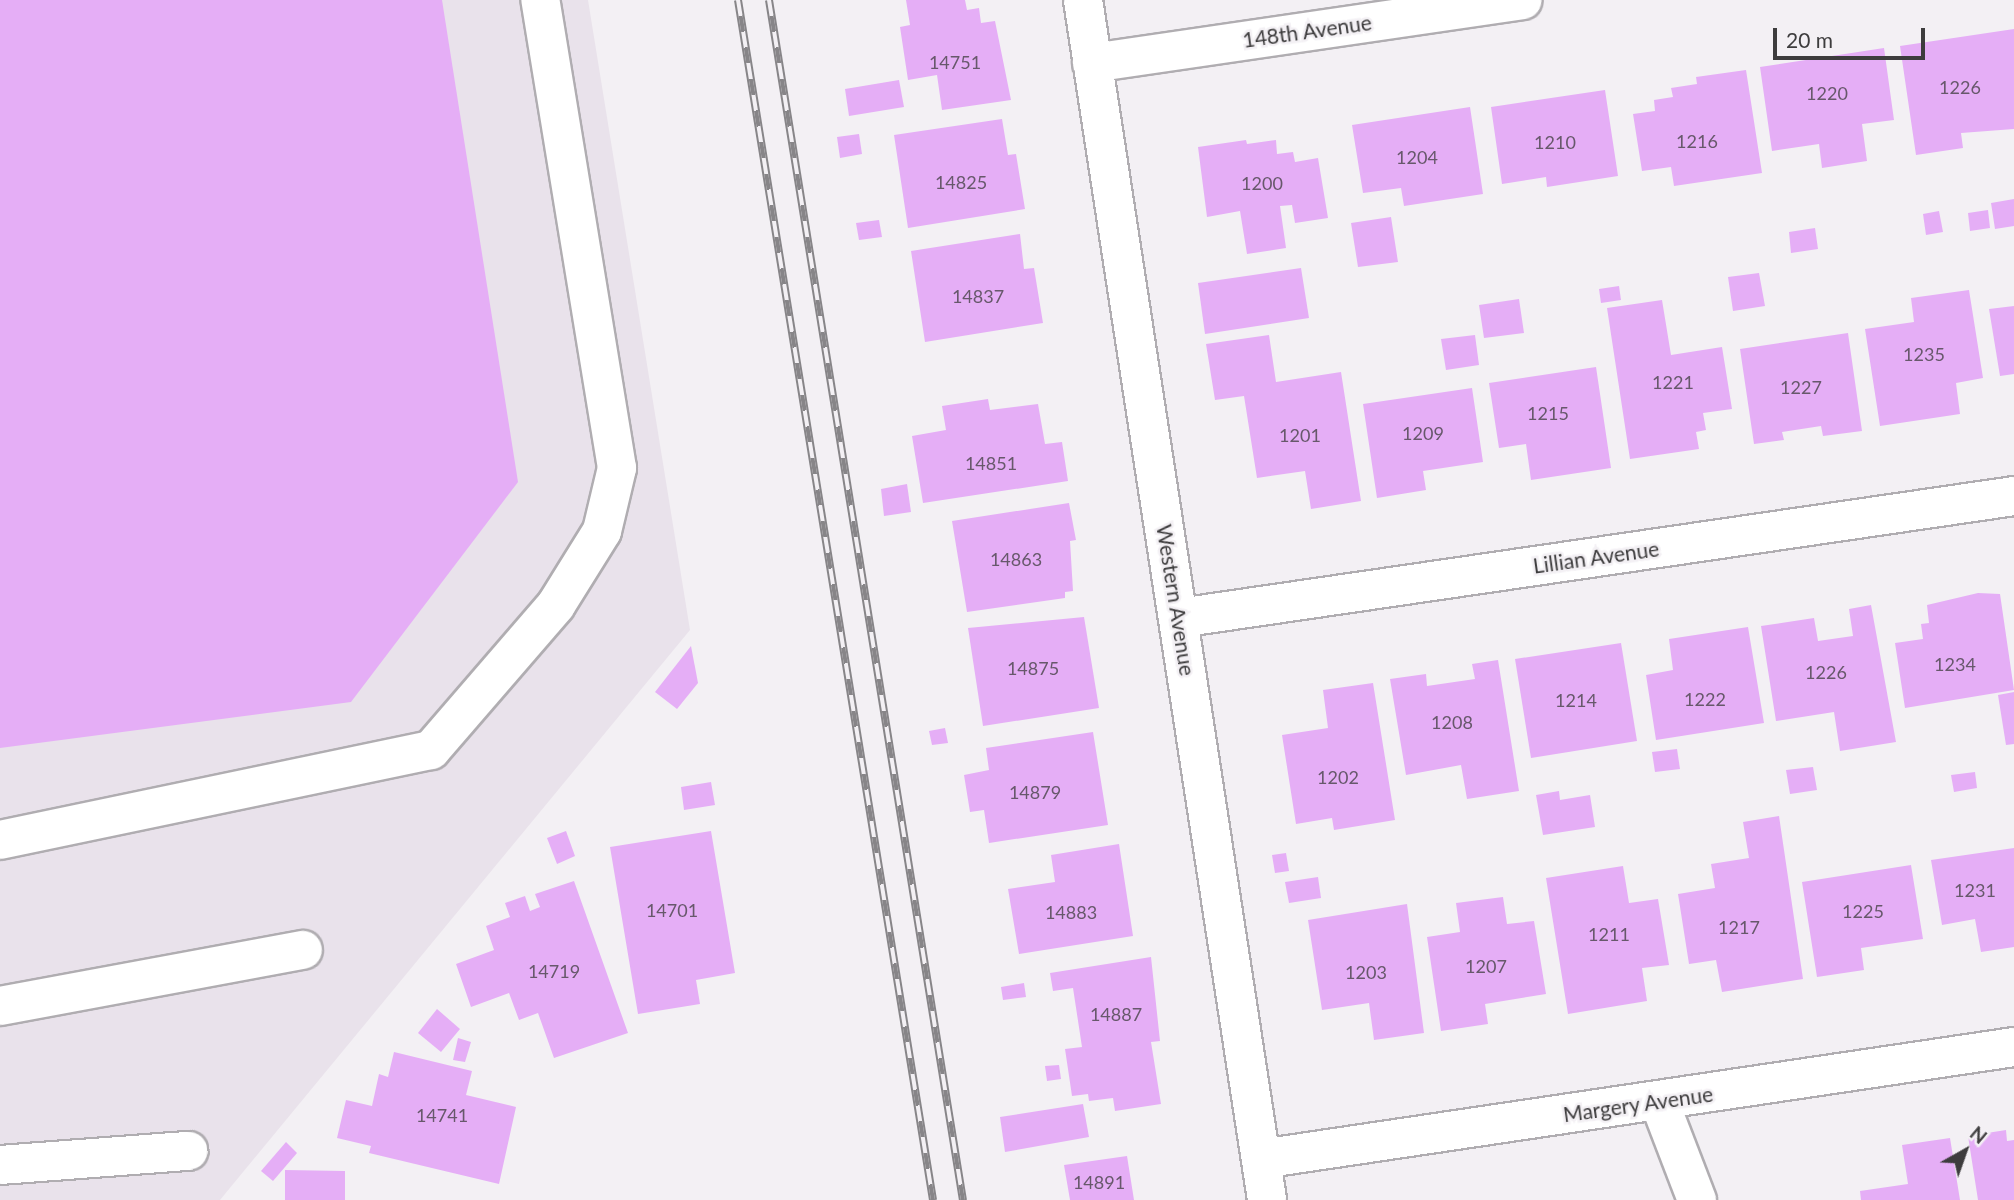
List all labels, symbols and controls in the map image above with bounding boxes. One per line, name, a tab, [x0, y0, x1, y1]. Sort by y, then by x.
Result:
street label: 148th Avenue	[1241, 9, 1373, 53]
scale bar	[1776, 14, 1928, 58]
text: 20 m	[1786, 27, 1833, 52]
house number: 14751	[929, 51, 981, 73]
house number: 1226	[1939, 76, 1981, 98]
house number: 1220	[1806, 82, 1848, 104]
house number: 1216	[1676, 130, 1718, 152]
house number: 1210	[1534, 131, 1576, 153]
house number: 1204	[1396, 146, 1438, 168]
house number: 14825	[935, 171, 987, 193]
house number: 1200	[1241, 172, 1283, 194]
house number: 14837	[952, 285, 1004, 307]
house number: 1235	[1903, 343, 1945, 365]
house number: 1221	[1652, 371, 1694, 393]
house number: 1227	[1780, 376, 1822, 398]
house number: 1215	[1527, 402, 1569, 424]
house number: 1209	[1402, 422, 1444, 444]
house number: 1201	[1279, 424, 1321, 446]
house number: 14851	[965, 452, 1017, 474]
street label: Western Avenue	[1152, 522, 1200, 678]
street label: Lillian Avenue	[1531, 536, 1661, 578]
house number: 14863	[990, 548, 1042, 570]
house number: 1234	[1934, 653, 1976, 675]
house number: 14875	[1007, 657, 1059, 679]
house number: 1226	[1805, 661, 1847, 683]
house number: 1222	[1684, 688, 1726, 710]
house number: 1214	[1555, 689, 1597, 711]
house number: 1208	[1431, 711, 1473, 733]
house number: 1202	[1317, 766, 1359, 788]
house number: 14879	[1009, 781, 1061, 803]
house number: 1231	[1954, 879, 1996, 901]
house number: 14701	[646, 899, 698, 921]
house number: 1225	[1842, 900, 1884, 922]
house number: 14883	[1045, 901, 1097, 923]
house number: 1217	[1718, 916, 1760, 938]
house number: 1211	[1588, 923, 1630, 945]
house number: 1207	[1465, 955, 1507, 977]
house number: 14719	[528, 960, 580, 982]
house number: 1203	[1345, 961, 1387, 983]
house number: 14887	[1090, 1003, 1142, 1025]
street label: Margery Avenue	[1561, 1081, 1715, 1127]
house number: 14741	[416, 1104, 468, 1126]
north arrow	[1930, 1116, 2000, 1186]
text: N	[1966, 1121, 1992, 1148]
house number: 14891	[1073, 1171, 1125, 1193]

